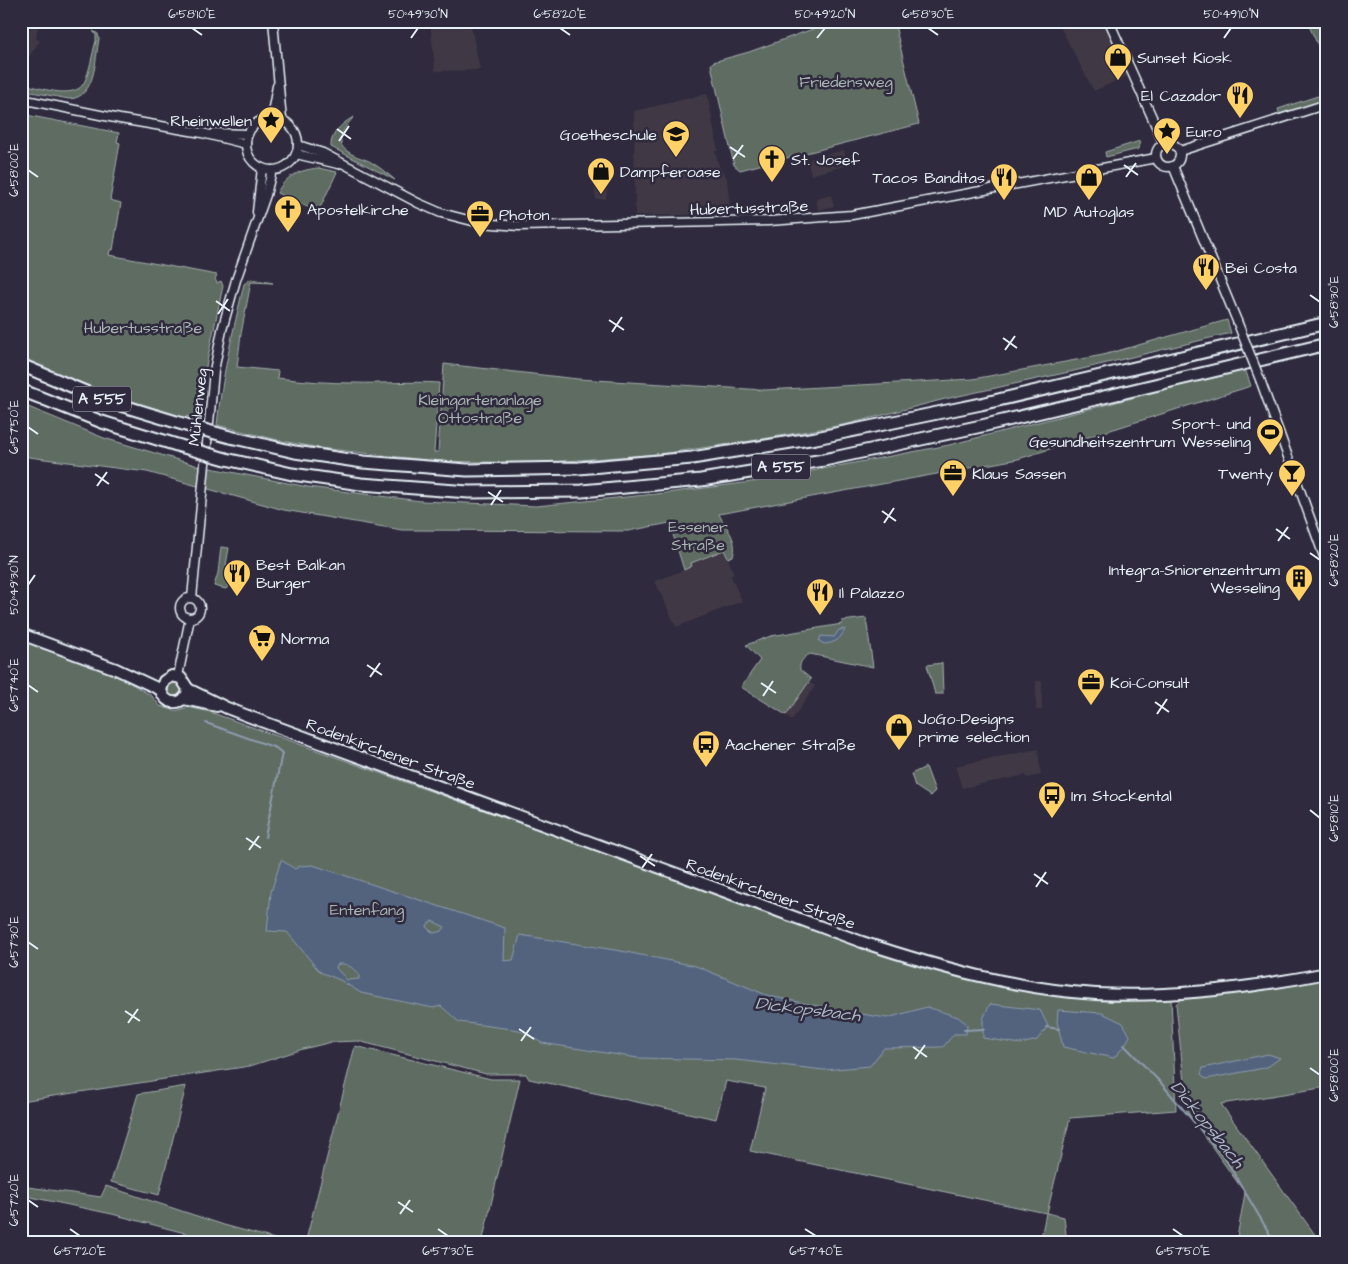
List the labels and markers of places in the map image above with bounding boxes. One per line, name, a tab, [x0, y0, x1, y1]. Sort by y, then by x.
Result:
shop icon: Sunset Kiosk	[1103, 42, 1133, 81]
place label: Sunset Kiosk	[1137, 47, 1232, 69]
restaurant icon: El Cazador	[1225, 80, 1255, 119]
place label: El Cazador	[1141, 85, 1221, 107]
place icon: Rheinwellen	[256, 105, 286, 144]
place label: Rheinwellen	[170, 110, 252, 132]
place icon: Euro	[1152, 116, 1182, 155]
school or university icon: Goetheschule	[661, 119, 691, 158]
place label: Euro	[1186, 121, 1221, 143]
place label: Goetheschule	[560, 124, 657, 146]
church icon: St. Josef	[757, 144, 787, 183]
place label: St. Josef	[791, 149, 861, 171]
shop icon: Dampferoase	[586, 156, 616, 195]
place label: Dampferoase	[620, 161, 721, 183]
restaurant icon: Tacos Banditas	[989, 162, 1019, 201]
shop icon: MD Autoglas	[1074, 162, 1104, 201]
place label: Tacos Banditas	[873, 167, 985, 189]
church icon: Apostelkirche	[273, 194, 303, 233]
place label: Apostelkirche	[307, 199, 409, 221]
office icon: Photon	[465, 199, 495, 238]
place label: MD Autoglas	[1044, 201, 1134, 224]
place label: Photon	[499, 204, 550, 226]
restaurant icon: Bei Costa	[1191, 252, 1221, 291]
place label: Bei Costa	[1225, 257, 1297, 279]
place label: Sport- und Gesundheitszentrum Wesseling	[1029, 413, 1251, 454]
sports icon: Sport- und Gesundheitszentrum Wesseling	[1255, 417, 1285, 456]
office icon: Klaus Sassen	[938, 458, 968, 497]
bar icon: Twenty	[1277, 458, 1307, 497]
place label: Klaus Sassen	[972, 463, 1066, 485]
place label: Twenty	[1218, 463, 1273, 486]
place label: Best Balkan Burger	[256, 554, 345, 595]
restaurant icon: Best Balkan Burger	[222, 558, 252, 597]
place label: Integra-Sniorenzentrum Wesseling	[1109, 559, 1281, 600]
building icon: Integra-Sniorenzentrum Wesseling	[1284, 563, 1314, 602]
restaurant icon: Il Palazzo	[805, 577, 835, 616]
place label: Il Palazzo	[839, 582, 904, 604]
supermarket icon: Norma	[247, 623, 277, 662]
place label: Norma	[281, 628, 329, 650]
office icon: Koi-Consult	[1076, 667, 1106, 706]
place label: Koi-Consult	[1110, 672, 1190, 694]
place label: JoGo-Designs prime selection	[918, 708, 1030, 748]
shop icon: JoGo-Designs prime selection	[884, 712, 914, 751]
bus stop icon: Aachener Straße	[691, 729, 721, 768]
place label: Aachener Straße	[725, 734, 856, 756]
bus stop icon: Im Stockental	[1037, 780, 1067, 819]
place label: Im Stockental	[1071, 785, 1172, 807]

